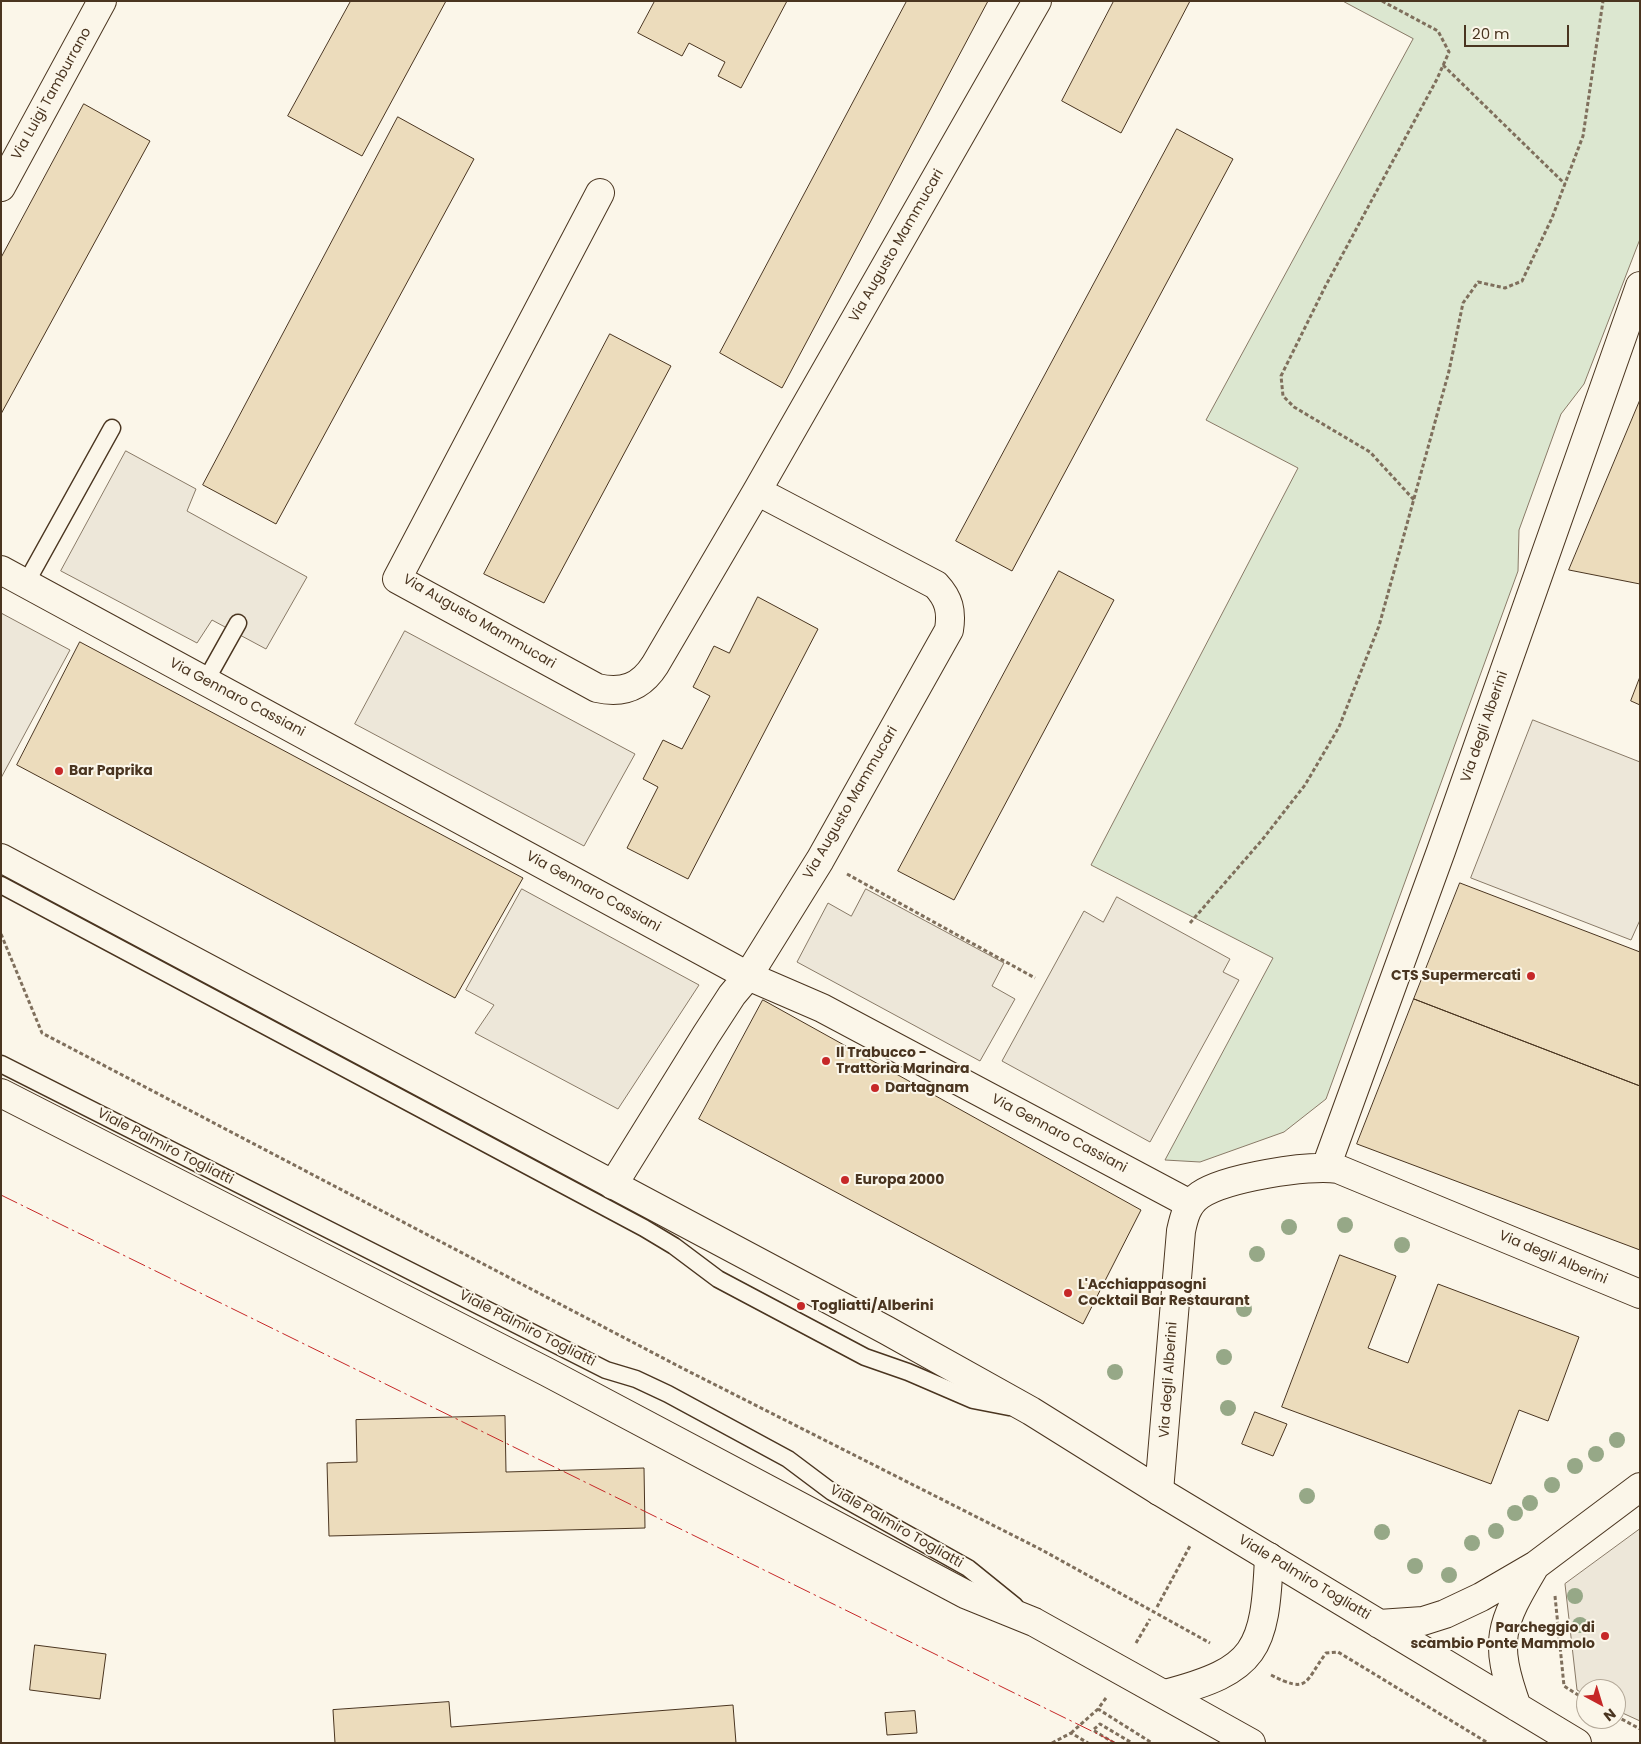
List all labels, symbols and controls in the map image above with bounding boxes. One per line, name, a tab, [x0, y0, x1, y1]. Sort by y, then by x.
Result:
scale bar	[1466, 15, 1571, 47]
text: 20 m	[1472, 23, 1510, 44]
street label: Via Luigi Tamburrano	[9, 25, 95, 163]
street label: Via Augusto Mammucari	[846, 166, 948, 326]
street label: Via Augusto Mammucari	[399, 571, 559, 673]
street label: Via Gennaro Cassiani	[166, 655, 308, 741]
street label: Via degli Alberini	[1458, 669, 1512, 785]
street label: Via Augusto Mammucari	[800, 723, 902, 883]
place label: Bar Paprika	[69, 763, 153, 779]
marker: Bar Paprika	[53, 765, 65, 777]
street label: Via Gennaro Cassiani	[523, 848, 663, 936]
place label: CTS Supermercati	[1391, 968, 1521, 984]
marker: CTS Supermercati	[1525, 970, 1537, 982]
place label: Il Trabucco - Trattoria Marinara	[836, 1045, 970, 1078]
marker: Il Trabucco - Trattoria Marinara	[820, 1055, 832, 1067]
place label: Dartagnam	[885, 1080, 969, 1096]
marker: Dartagnam	[869, 1082, 881, 1094]
street label: Via Gennaro Cassiani	[988, 1091, 1130, 1177]
street label: Viale Palmiro Togliatti	[94, 1105, 236, 1189]
place label: Europa 2000	[855, 1172, 944, 1188]
marker: Europa 2000	[839, 1174, 851, 1186]
street label: Via degli Alberini	[1496, 1228, 1610, 1288]
place label: L'Acchiappasogni Cocktail Bar Restaurant	[1078, 1277, 1250, 1310]
street label: Viale Palmiro Togliatti	[456, 1287, 598, 1371]
marker: L'Acchiappasogni Cocktail Bar Restaurant	[1062, 1287, 1074, 1299]
place label: Togliatti/Alberini	[811, 1298, 934, 1314]
marker: Togliatti/Alberini	[795, 1300, 807, 1312]
street label: Via degli Alberini	[1157, 1321, 1181, 1439]
street label: Viale Palmiro Togliatti	[826, 1482, 966, 1572]
street label: Viale Palmiro Togliatti	[1235, 1532, 1373, 1624]
place label: Parcheggio di scambio Ponte Mammolo	[1411, 1620, 1595, 1652]
marker: Parcheggio di scambio Ponte Mammolo	[1599, 1630, 1611, 1642]
north arrow	[1576, 1679, 1626, 1729]
text: N	[1599, 1704, 1620, 1726]

